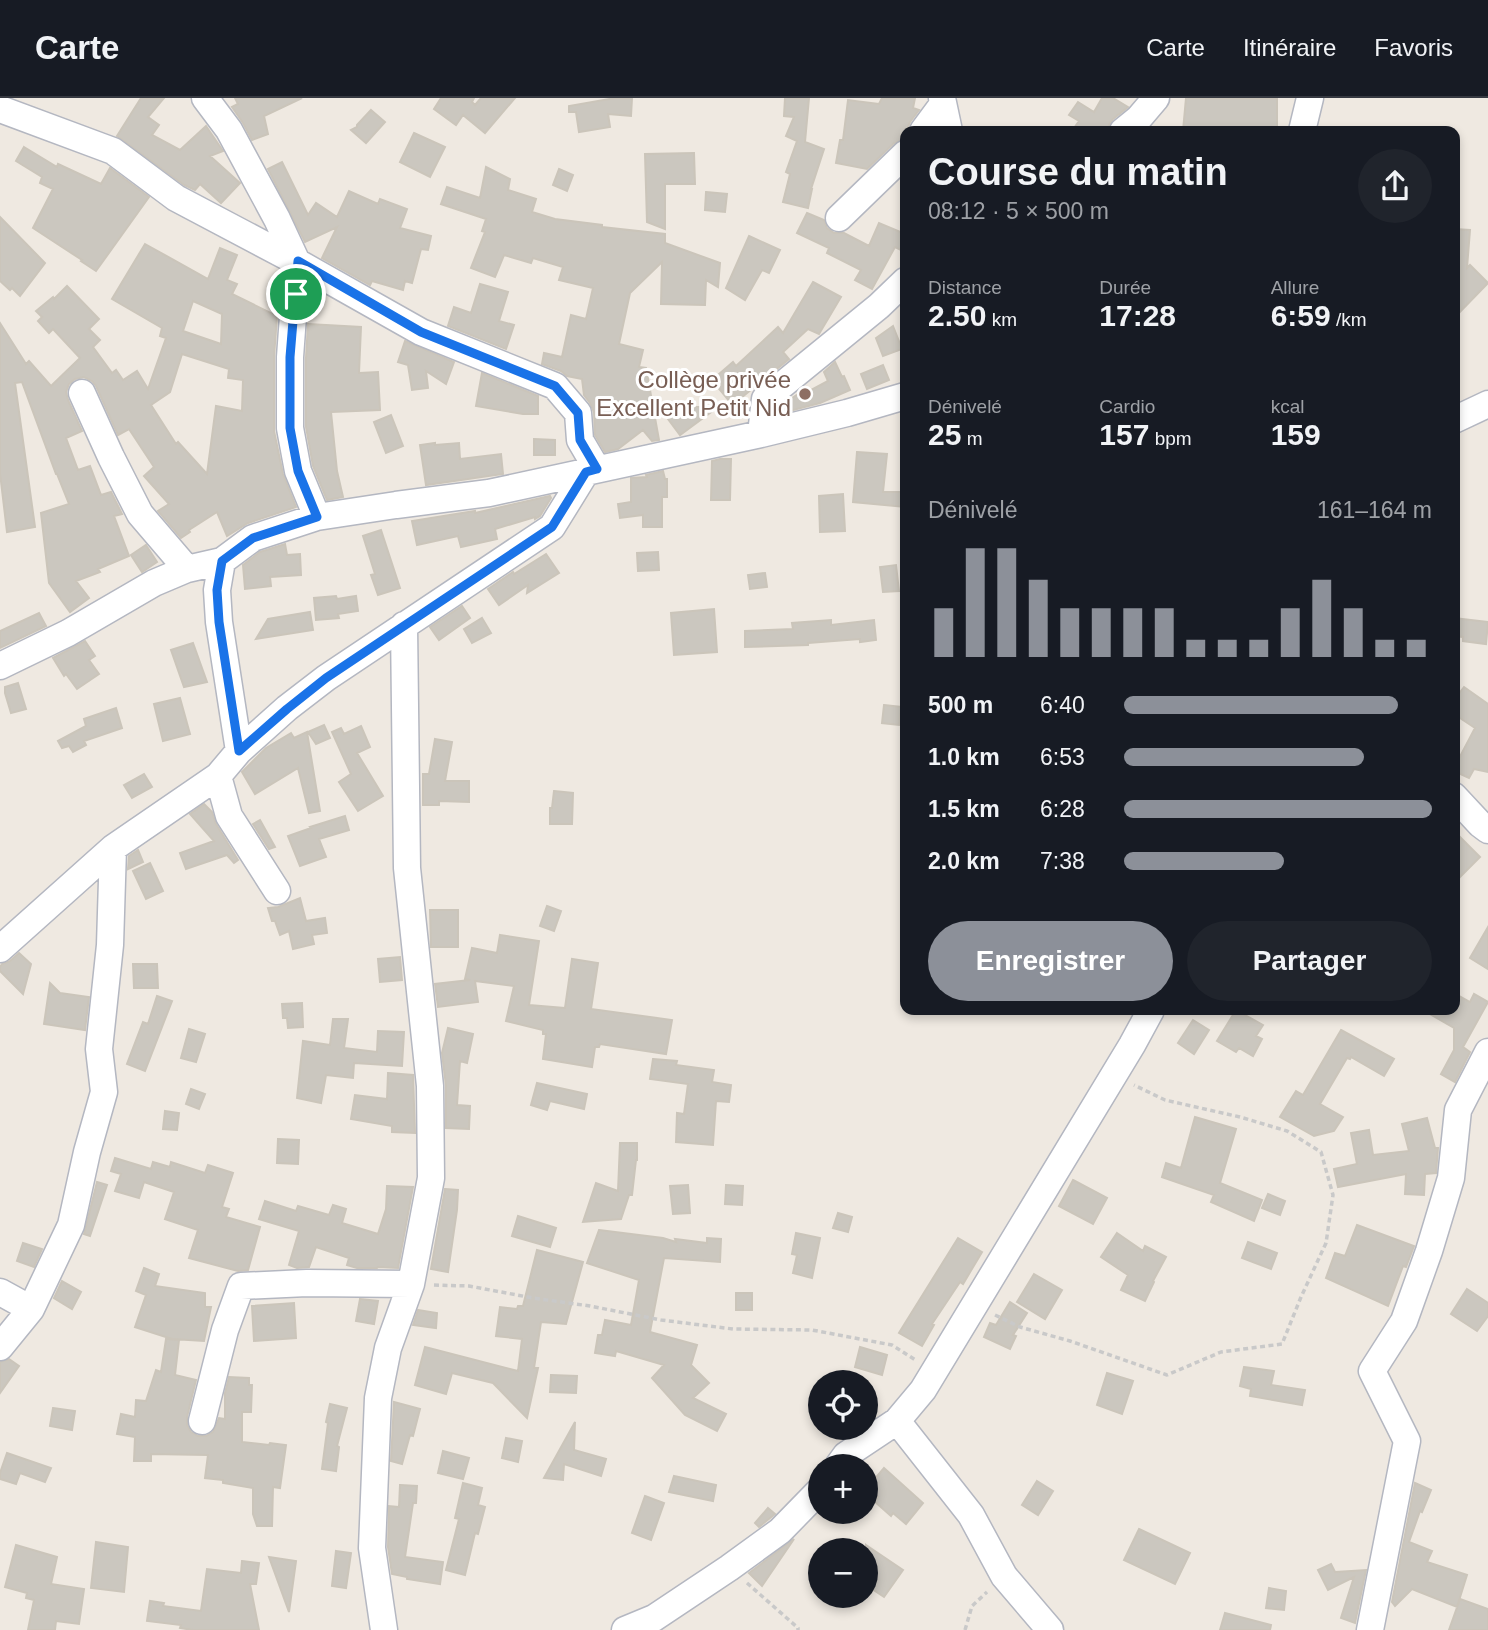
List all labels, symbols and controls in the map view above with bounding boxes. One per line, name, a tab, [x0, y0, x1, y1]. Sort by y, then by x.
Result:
text: Carte	[35, 29, 119, 66]
text: Carte	[1146, 34, 1205, 61]
text: Itinéraire	[1243, 34, 1336, 61]
text: Favoris	[1374, 34, 1453, 61]
button: share	[1358, 149, 1432, 223]
text: Course du matin	[928, 151, 1228, 193]
text: 08:12 · 5 × 500 m	[928, 198, 1109, 224]
pin	[266, 264, 326, 324]
icon: arrive	[277, 275, 315, 313]
text: Distance	[928, 277, 1002, 298]
text: Durée	[1099, 277, 1151, 298]
text: Allure	[1271, 277, 1319, 298]
text: 2.50	[928, 299, 986, 332]
text: 17:28	[1099, 299, 1176, 332]
text: 6:59	[1271, 299, 1331, 332]
text: km	[986, 309, 1017, 330]
text: /km	[1331, 309, 1367, 330]
place label: Collège privée Excellent Petit Nid	[596, 366, 791, 421]
marker: Collège privée Excellent Petit Nid	[797, 386, 813, 402]
text: Dénivelé	[928, 396, 1002, 417]
text: Cardio	[1099, 396, 1155, 417]
text: kcal	[1271, 396, 1304, 417]
text: 25	[928, 418, 961, 451]
text: 157	[1099, 418, 1149, 451]
text: 159	[1271, 418, 1321, 451]
text: m	[961, 428, 982, 449]
text: bpm	[1149, 428, 1192, 449]
text: Dénivelé	[928, 497, 1018, 523]
text: 161–164 m	[1317, 497, 1432, 523]
text: 500 m	[928, 692, 993, 718]
text: 6:40	[1040, 692, 1085, 718]
text: 1.0 km	[928, 744, 1000, 770]
text: 6:53	[1040, 744, 1085, 770]
text: 1.5 km	[928, 796, 1000, 822]
text: 6:28	[1040, 796, 1085, 822]
text: 2.0 km	[928, 848, 1000, 874]
text: 7:38	[1040, 848, 1085, 874]
button: Enregistrer	[928, 921, 1173, 1001]
button: Partager	[1187, 921, 1432, 1001]
map controls	[808, 1370, 878, 1608]
button: locate	[808, 1370, 878, 1440]
button: +	[808, 1454, 878, 1524]
button: −	[808, 1538, 878, 1608]

